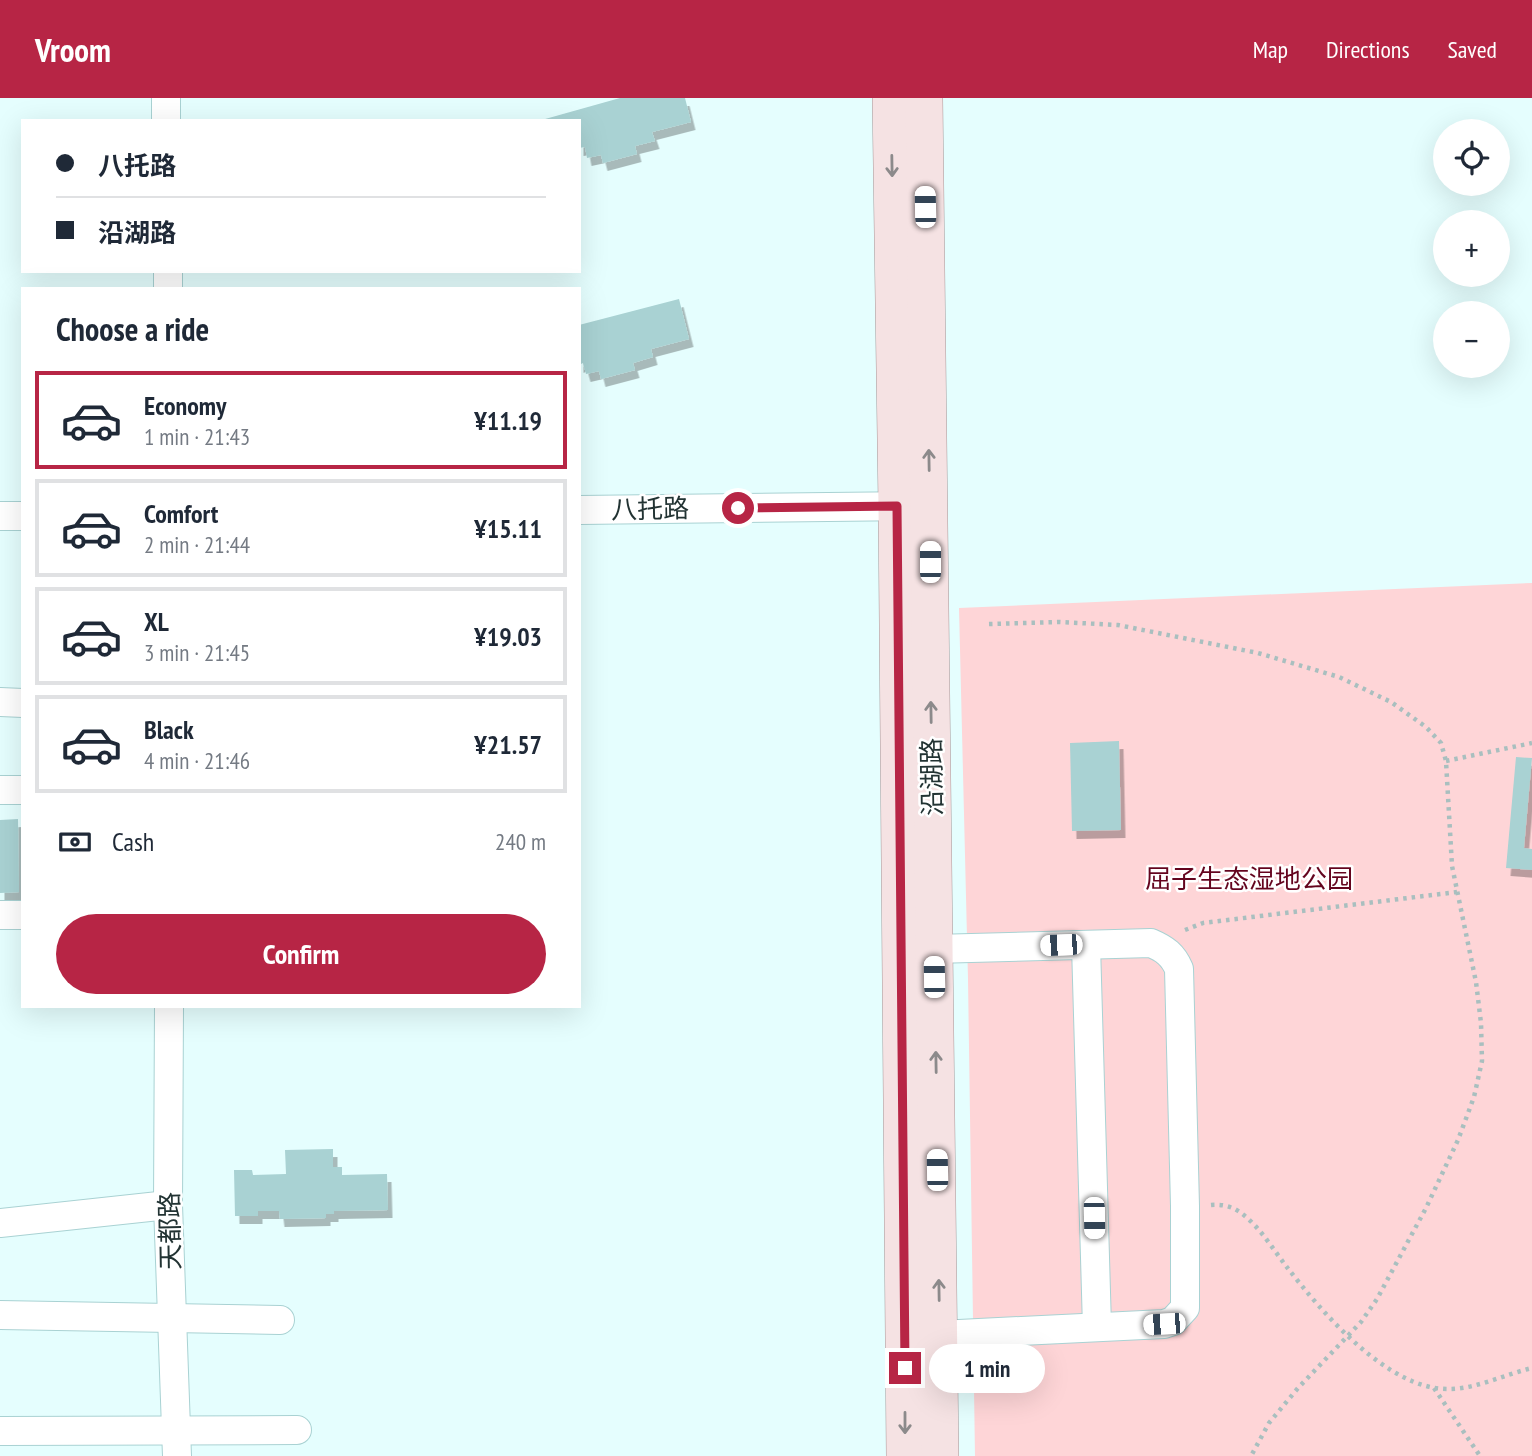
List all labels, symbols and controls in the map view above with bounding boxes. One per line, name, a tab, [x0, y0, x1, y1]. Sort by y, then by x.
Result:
text: Vroom	[35, 28, 111, 71]
text: Map	[1253, 34, 1288, 65]
text: Directions	[1326, 34, 1410, 65]
text: Saved	[1448, 34, 1497, 65]
map controls	[1433, 119, 1510, 378]
button: locate	[1433, 119, 1510, 196]
text: 八托路	[98, 149, 176, 182]
one-way arrow	[885, 154, 899, 177]
car	[915, 186, 936, 228]
button: +	[1433, 210, 1510, 287]
text: 沿湖路	[98, 216, 176, 249]
button: −	[1433, 301, 1510, 378]
text: Choose a ride	[56, 308, 209, 350]
icon: car	[60, 389, 123, 452]
text: Economy	[144, 389, 226, 422]
text: ¥11.19	[474, 404, 542, 437]
text: 1 min · 21:43	[144, 422, 250, 451]
one-way arrow	[923, 449, 936, 472]
street label: 八托路	[611, 491, 689, 526]
route start	[722, 492, 754, 524]
icon: car	[60, 497, 123, 560]
text: Comfort	[144, 497, 218, 530]
text: ¥15.11	[474, 512, 542, 545]
text: 2 min · 21:44	[144, 530, 250, 559]
car	[920, 541, 941, 583]
icon: car	[60, 605, 123, 668]
text: XL	[144, 605, 169, 638]
text: ¥19.03	[474, 620, 542, 653]
text: 3 min · 21:45	[144, 638, 250, 667]
one-way arrow	[924, 701, 937, 724]
icon: car	[60, 713, 123, 776]
text: Black	[144, 713, 194, 746]
text: ¥21.57	[474, 728, 542, 761]
street label: 沿湖路	[914, 738, 949, 816]
text: 4 min · 21:46	[144, 746, 250, 775]
icon: cash	[56, 823, 94, 861]
text: Cash	[112, 825, 154, 858]
text: 240 m	[495, 827, 546, 856]
park label: 屈子生态湿地公园	[1145, 862, 1353, 895]
button: Confirm	[56, 914, 546, 994]
car	[1040, 934, 1083, 956]
car	[924, 956, 945, 998]
one-way arrow	[929, 1051, 943, 1074]
car	[927, 1149, 948, 1191]
street label: 天都路	[152, 1192, 187, 1270]
car	[1084, 1197, 1105, 1239]
one-way arrow	[932, 1279, 946, 1302]
car	[1143, 1312, 1186, 1336]
callout: 1 min	[930, 1344, 1045, 1392]
route end	[889, 1352, 921, 1384]
text: 1 min	[964, 1354, 1010, 1383]
one-way arrow	[898, 1411, 912, 1434]

